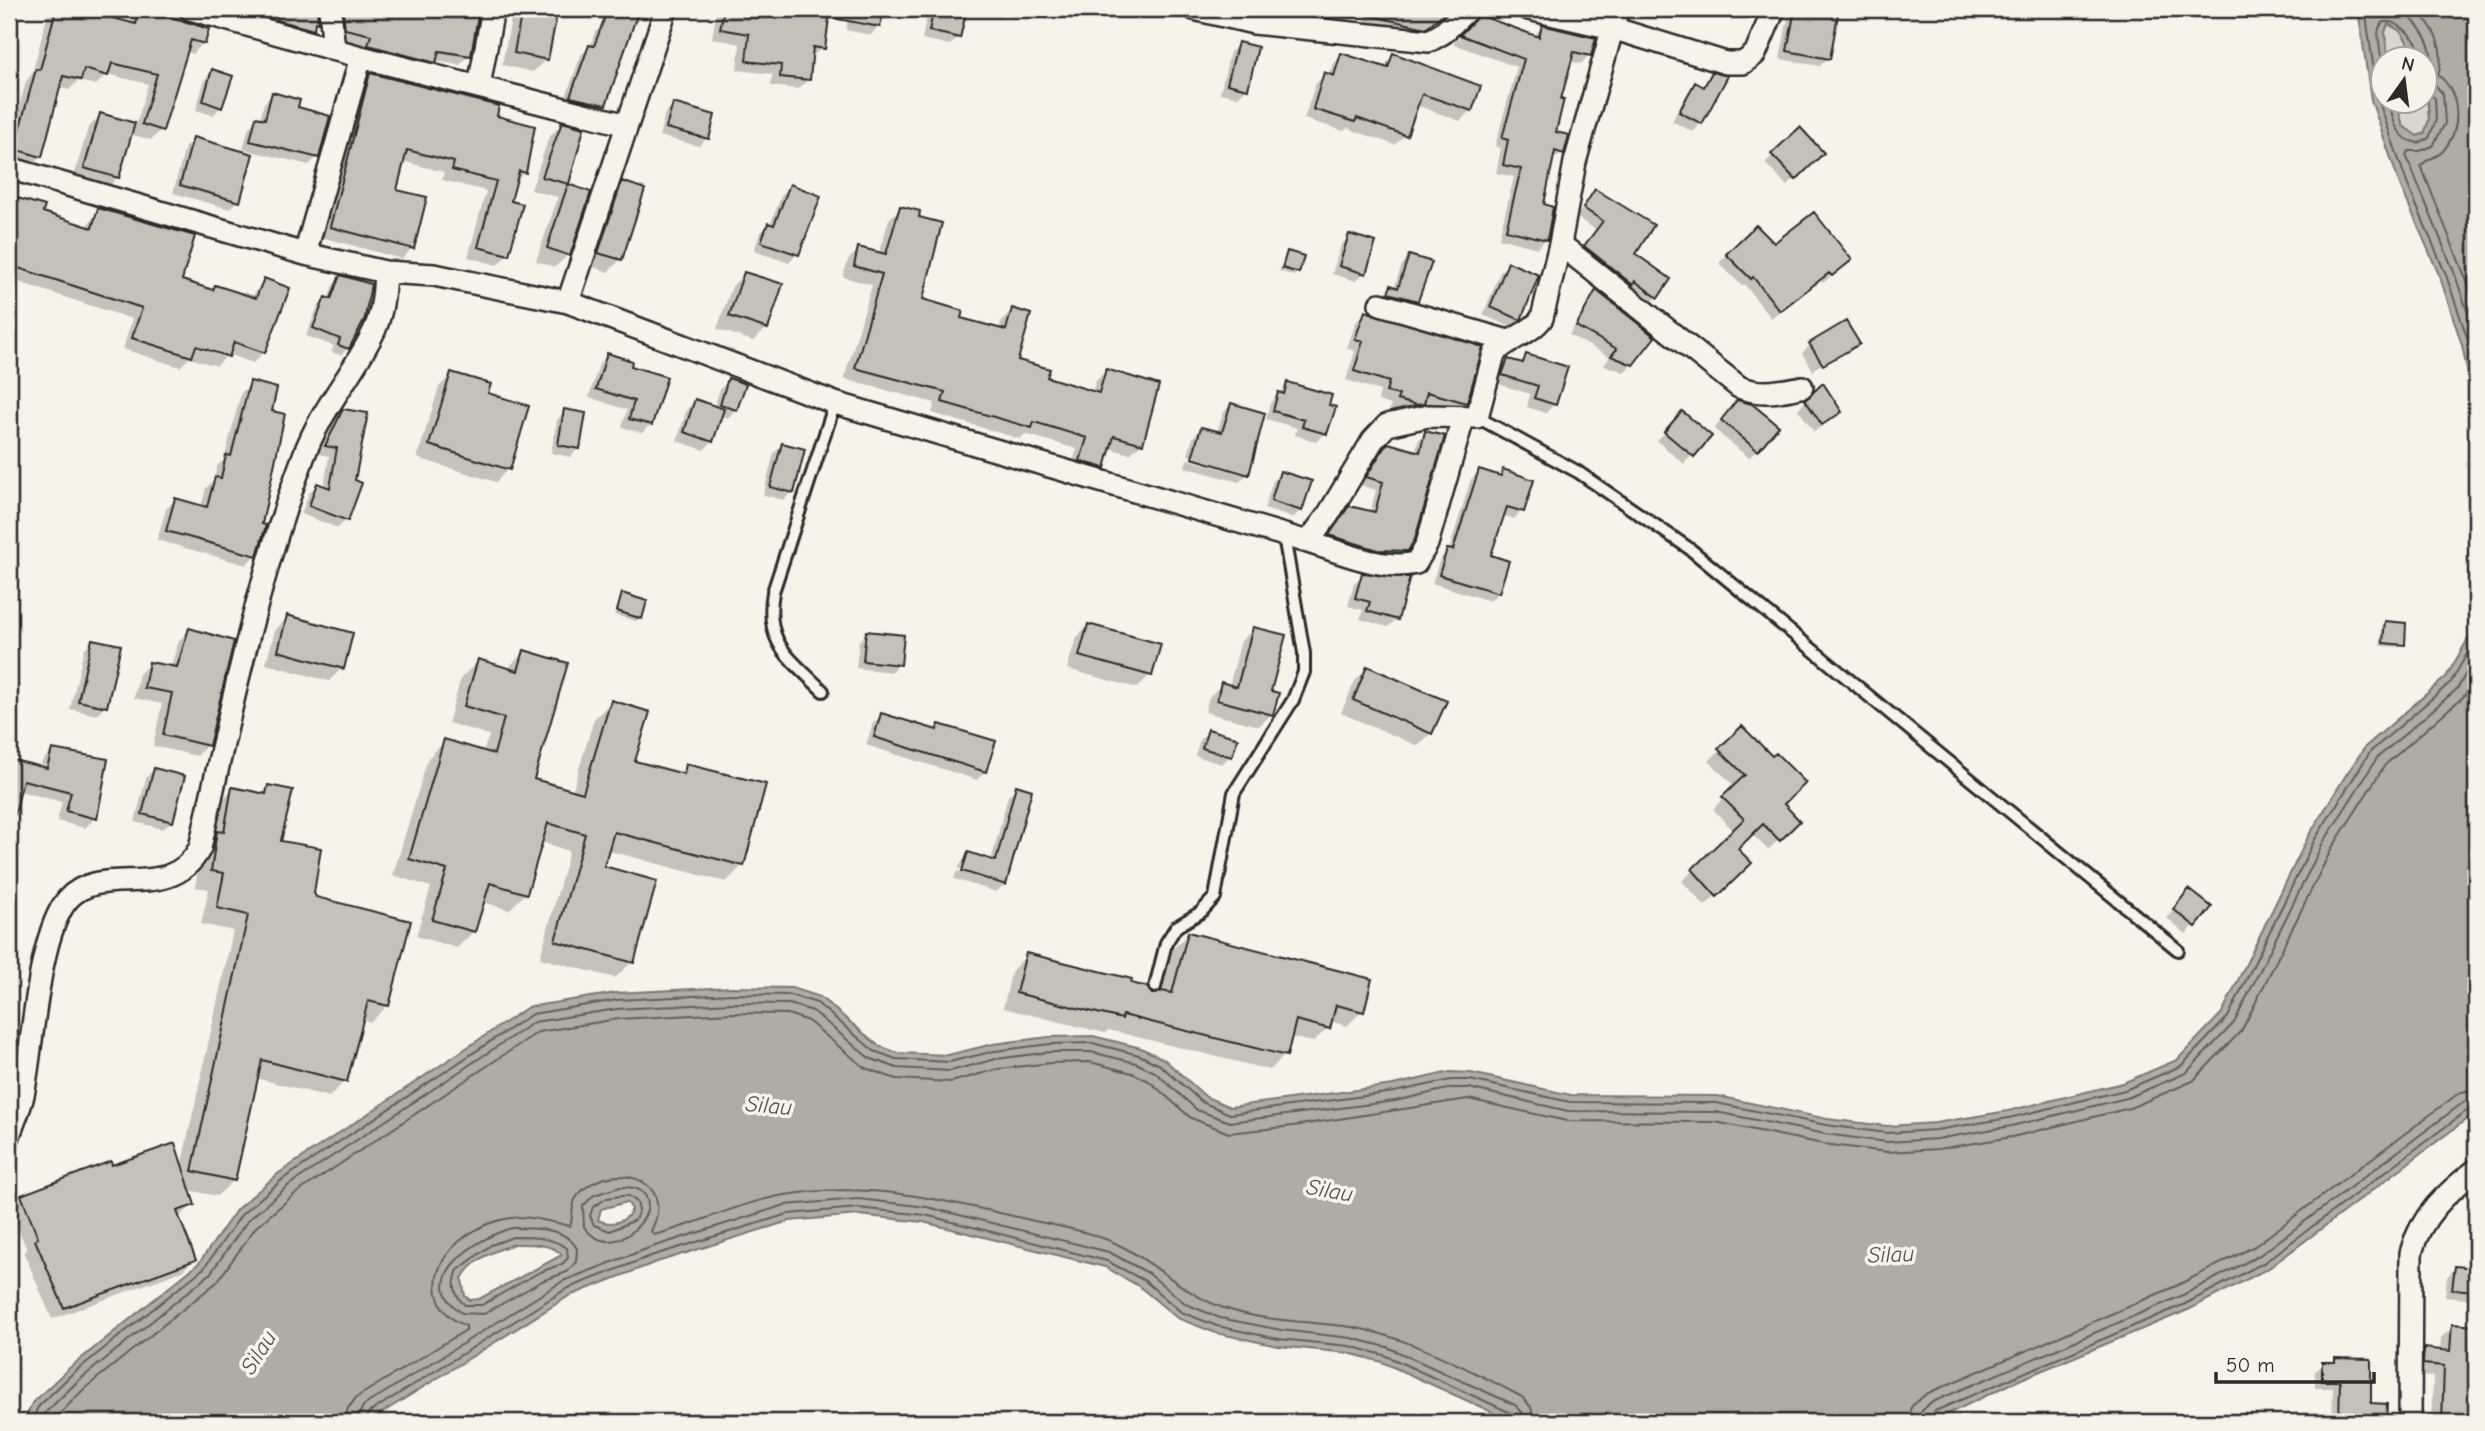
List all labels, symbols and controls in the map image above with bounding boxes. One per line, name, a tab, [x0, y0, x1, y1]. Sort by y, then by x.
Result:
north arrow	[2370, 46, 2440, 116]
text: N	[2399, 52, 2417, 77]
water label: Silau	[744, 1090, 793, 1121]
water label: Silau	[1305, 1173, 1355, 1208]
water label: Silau	[1867, 1240, 1915, 1269]
water label: Silau	[235, 1325, 282, 1379]
scale bar	[2216, 1340, 2373, 1384]
text: 50 m	[2226, 1353, 2275, 1377]

